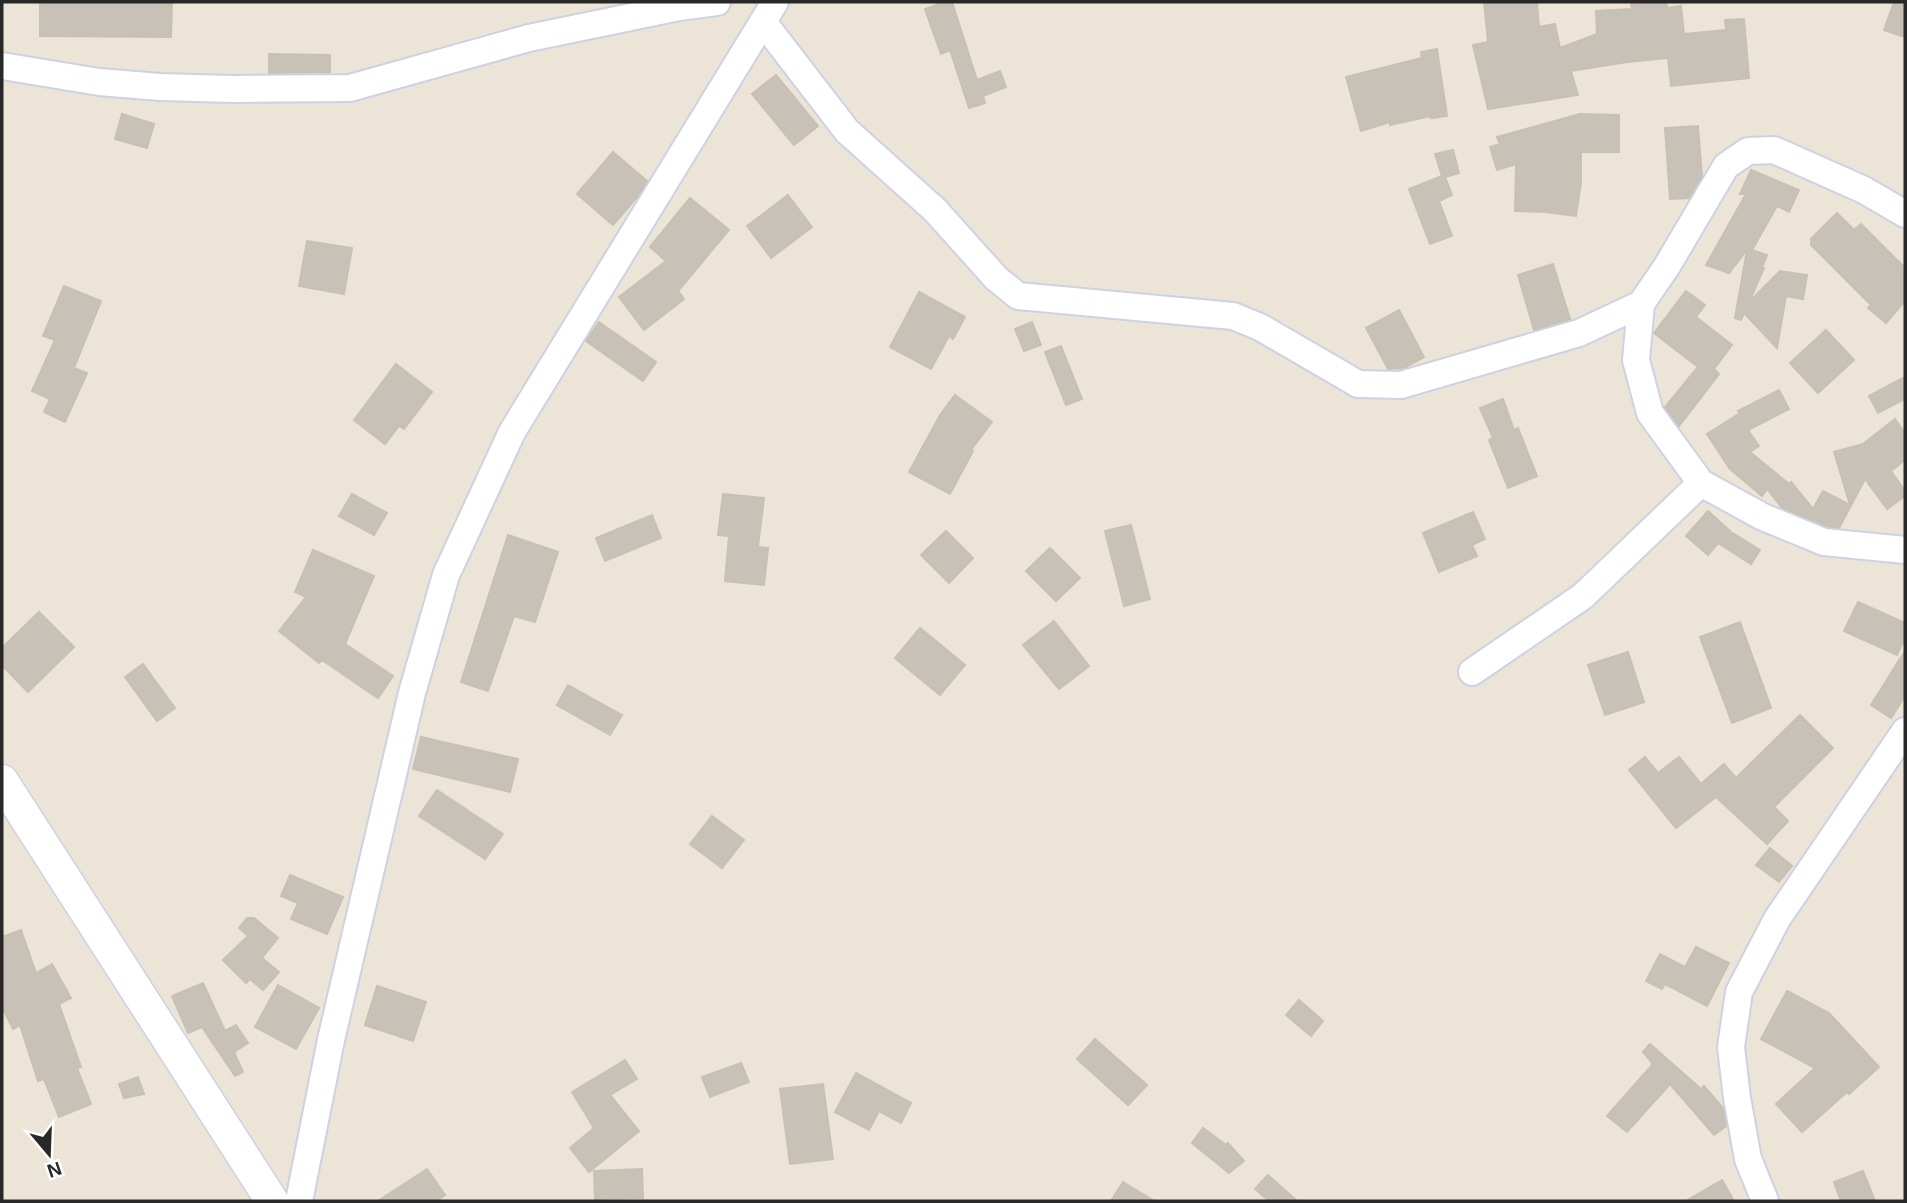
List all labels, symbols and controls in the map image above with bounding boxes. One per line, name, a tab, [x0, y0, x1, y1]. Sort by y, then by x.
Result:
north arrow	[14, 1119, 84, 1189]
text: N	[44, 1157, 64, 1182]

